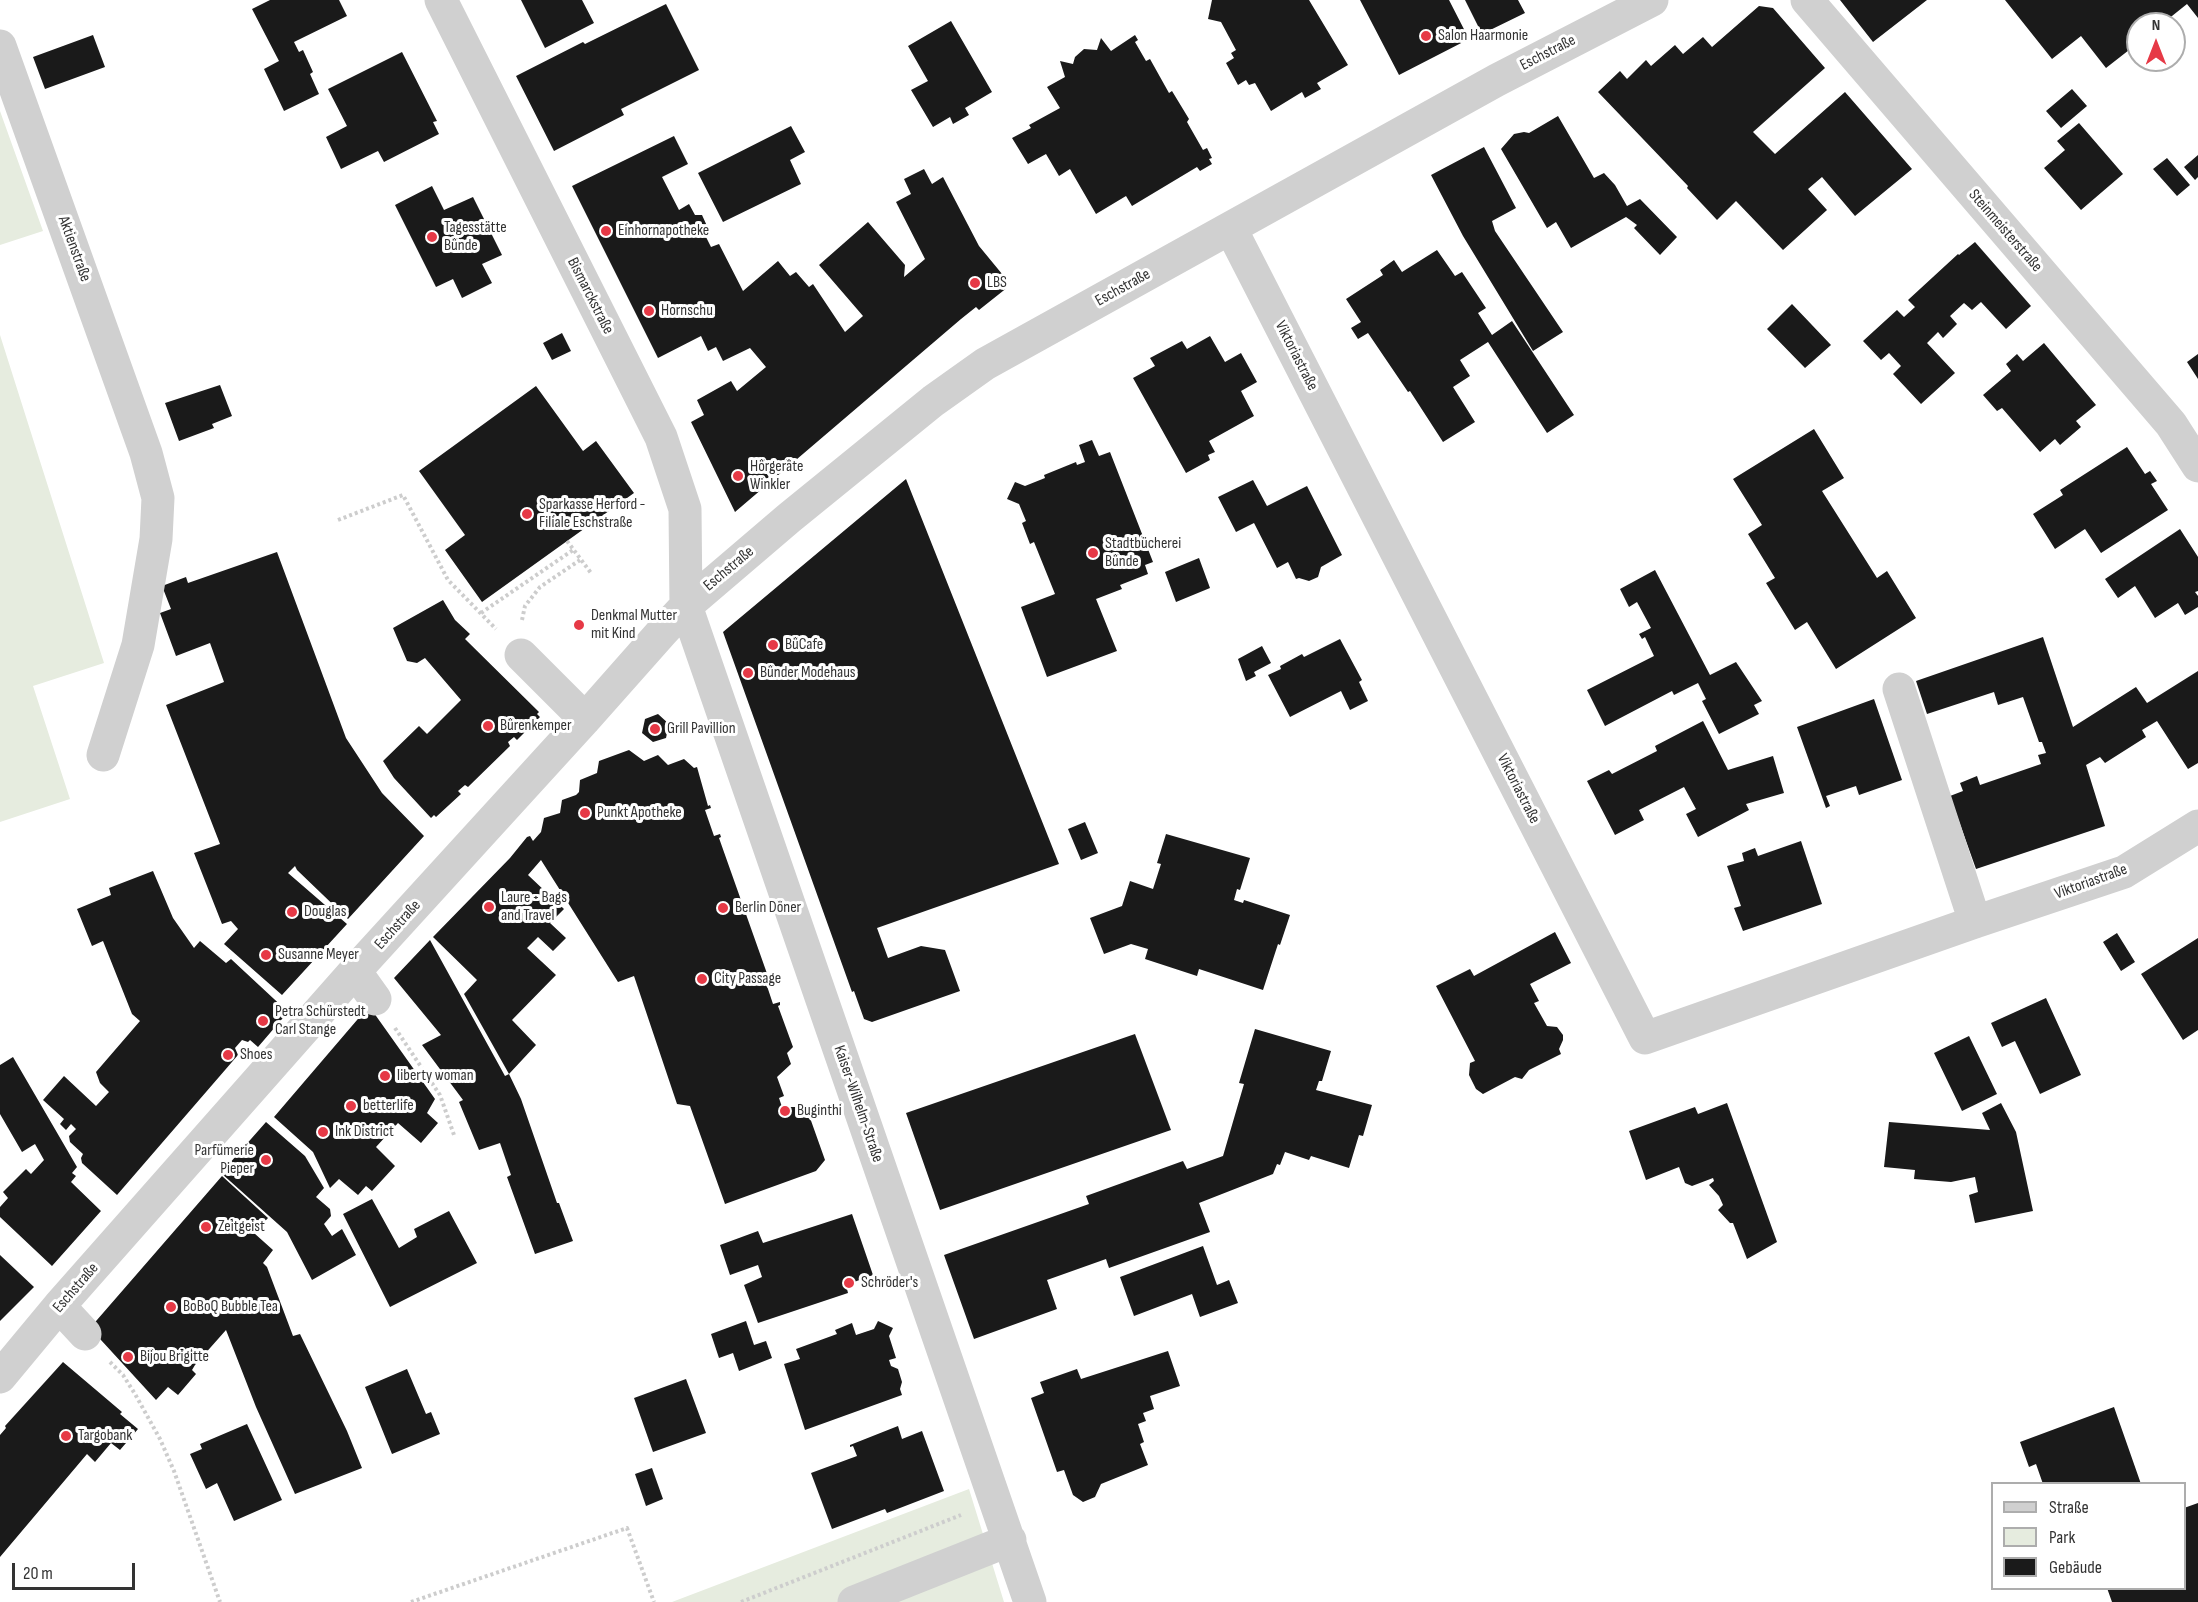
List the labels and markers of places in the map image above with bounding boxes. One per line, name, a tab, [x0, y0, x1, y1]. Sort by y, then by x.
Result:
place label: Salon Haarmonie	[1438, 26, 1528, 46]
marker: Salon Haarmonie	[1419, 29, 1433, 43]
place label: Tagesstätte Bünde	[444, 218, 507, 256]
place label: Einhornapotheke	[618, 221, 709, 241]
marker: Einhornapotheke	[599, 224, 613, 238]
marker: Tagesstätte Bünde	[425, 230, 439, 244]
place label: LBS	[987, 273, 1007, 293]
marker: LBS	[968, 276, 982, 290]
place label: Hornschu	[661, 301, 713, 321]
marker: Hornschu	[642, 304, 656, 318]
place label: Hörgeräte Winkler	[750, 457, 803, 495]
marker: Hörgeräte Winkler	[731, 469, 745, 483]
place label: Sparkasse Herford - Filiale Eschstraße	[539, 495, 645, 533]
marker: Sparkasse Herford - Filiale Eschstraße	[520, 507, 534, 521]
place label: Stadtbücherei Bünde	[1105, 534, 1181, 572]
marker: Stadtbücherei Bünde	[1086, 546, 1100, 560]
place label: Denkmal Mutter mit Kind	[591, 606, 677, 644]
marker: Denkmal Mutter mit Kind	[572, 618, 586, 632]
place label: BüCafe	[785, 635, 823, 655]
marker: BüCafe	[766, 638, 780, 652]
place label: Bünder Modehaus	[760, 663, 856, 683]
marker: Bünder Modehaus	[741, 666, 755, 680]
place label: Bürenkemper	[500, 716, 572, 736]
marker: Bürenkemper	[481, 719, 495, 733]
place label: Grill Pavillion	[667, 719, 736, 739]
marker: Grill Pavillion	[648, 722, 662, 736]
place label: Punkt Apotheke	[597, 803, 682, 823]
marker: Punkt Apotheke	[578, 806, 592, 820]
place label: Laure - Bags and Travel	[501, 888, 567, 926]
place label: Berlin Döner	[735, 898, 801, 918]
marker: Laure - Bags and Travel	[482, 900, 496, 914]
marker: Berlin Döner	[716, 901, 730, 915]
place label: Douglas	[304, 902, 346, 922]
marker: Douglas	[285, 905, 299, 919]
place label: Susanne Meyer	[278, 945, 359, 965]
marker: Susanne Meyer	[259, 948, 273, 962]
place label: City Passage	[714, 969, 781, 989]
marker: City Passage	[695, 972, 709, 986]
place label: Petra Schürstedt Carl Stange	[275, 1002, 366, 1040]
marker: Petra Schürstedt Carl Stange	[256, 1014, 270, 1028]
place label: Shoes	[240, 1045, 273, 1065]
marker: Shoes	[221, 1048, 235, 1062]
place label: liberty woman	[397, 1066, 474, 1086]
marker: liberty woman	[378, 1069, 392, 1083]
place label: betterlife	[363, 1096, 414, 1116]
marker: betterlife	[344, 1099, 358, 1113]
place label: Buginthi	[797, 1101, 842, 1121]
marker: Buginthi	[778, 1104, 792, 1118]
place label: Ink District	[335, 1122, 394, 1142]
marker: Ink District	[316, 1125, 330, 1139]
place label: Parfümerie Pieper	[194, 1141, 254, 1179]
marker: Parfümerie Pieper	[259, 1153, 273, 1167]
place label: Zeitgeist	[218, 1217, 265, 1237]
marker: Zeitgeist	[199, 1220, 213, 1234]
place label: Schröder's	[861, 1273, 918, 1293]
marker: Schröder's	[842, 1276, 856, 1290]
place label: BoBoQ Bubble Tea	[183, 1297, 278, 1317]
marker: BoBoQ Bubble Tea	[164, 1300, 178, 1314]
place label: Bijou Brigitte	[140, 1347, 209, 1367]
marker: Bijou Brigitte	[121, 1350, 135, 1364]
place label: Targobank	[78, 1426, 132, 1446]
marker: Targobank	[59, 1429, 73, 1443]

